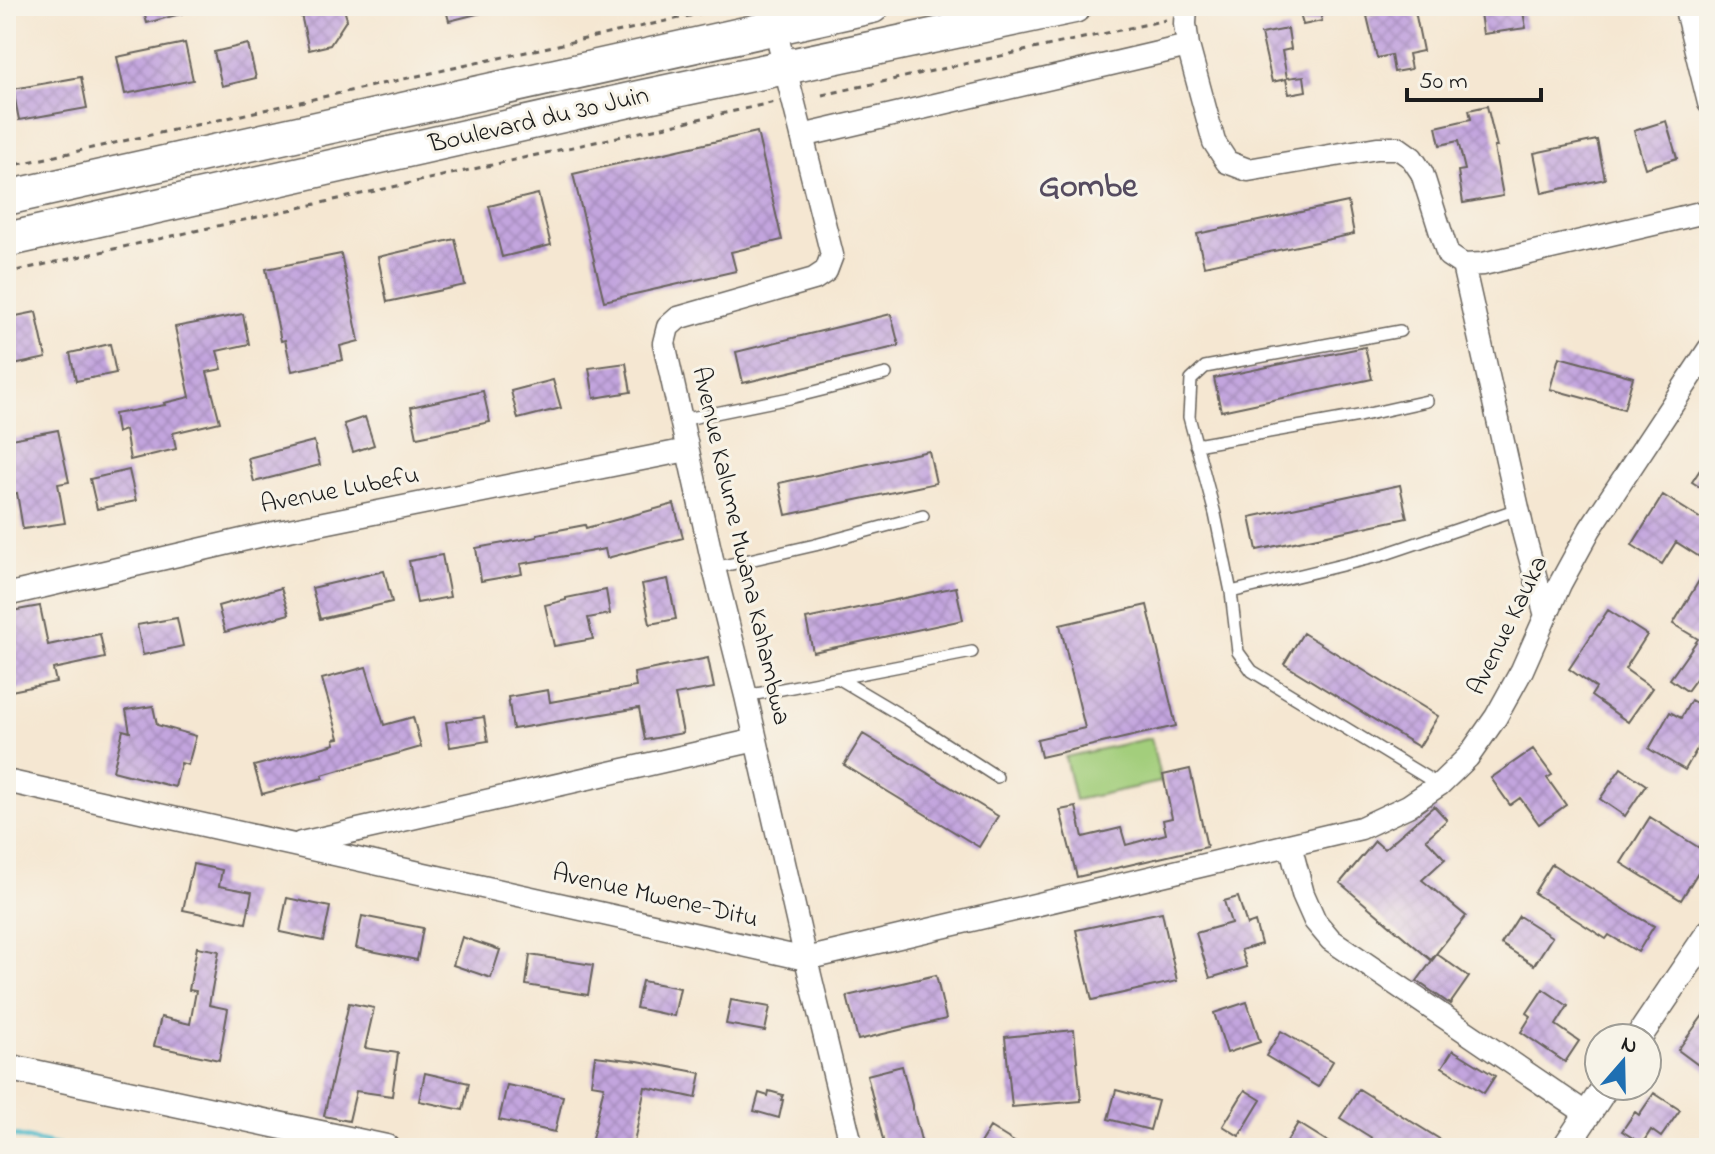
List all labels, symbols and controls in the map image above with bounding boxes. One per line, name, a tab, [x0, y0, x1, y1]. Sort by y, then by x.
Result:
scale bar	[1407, 52, 1541, 102]
text: 50 m	[1419, 65, 1468, 100]
street label: Boulevard du 30 Juin	[424, 77, 653, 165]
district label: Gombe	[1039, 163, 1138, 213]
street label: Avenue Kalume Mwana Kahambwa	[680, 363, 800, 729]
street label: Avenue Lubefu	[257, 457, 423, 525]
street label: Avenue Kauka	[1459, 550, 1559, 702]
street label: Avenue Mwene-Ditu	[548, 855, 762, 939]
north arrow	[1583, 1022, 1663, 1102]
text: N	[1616, 1028, 1641, 1064]

